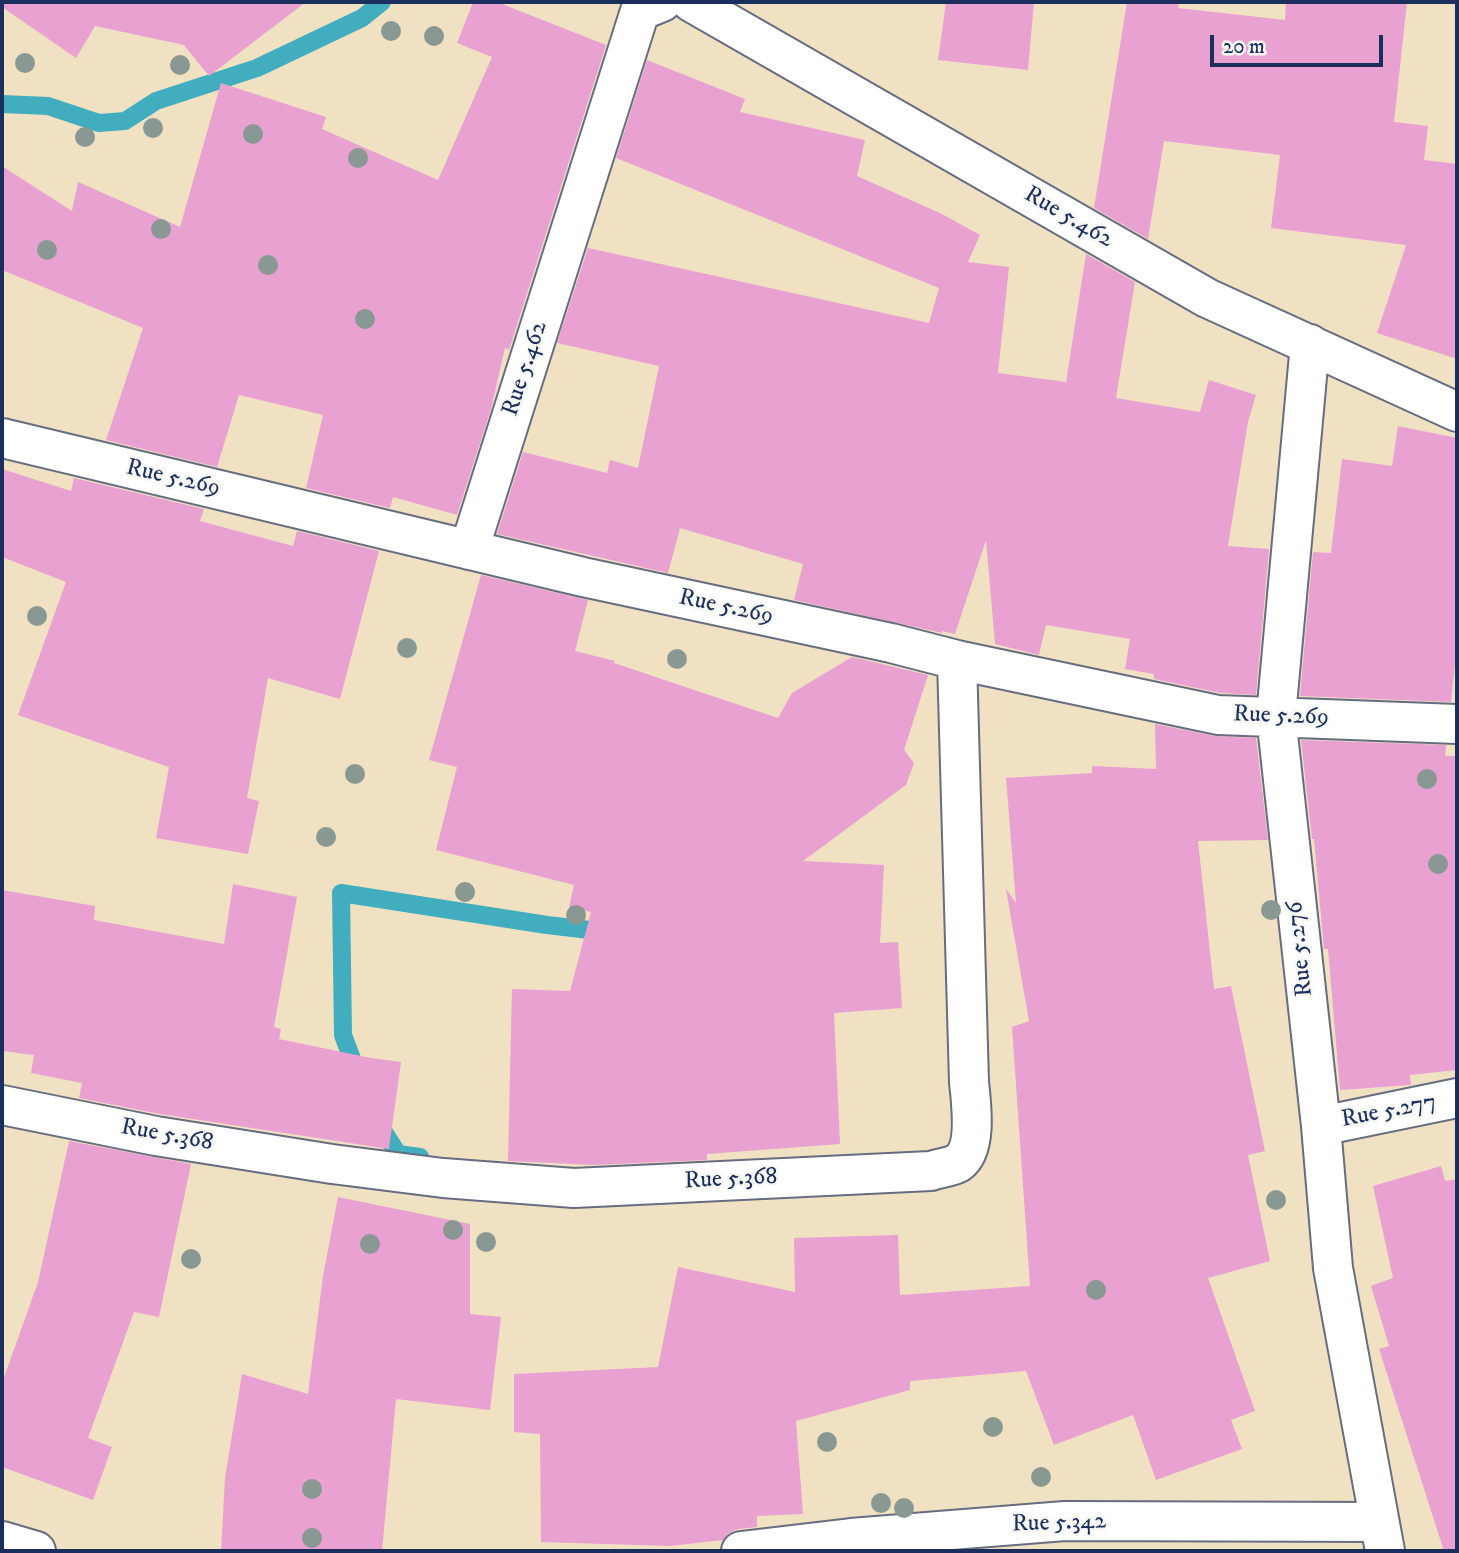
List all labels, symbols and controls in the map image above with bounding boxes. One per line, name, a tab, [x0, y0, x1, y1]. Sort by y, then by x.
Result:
scale bar	[1214, 21, 1387, 65]
text: 20 m	[1223, 34, 1265, 60]
street label: Rue 5.462	[1018, 181, 1118, 255]
street label: Rue 5.462	[497, 318, 555, 420]
street label: Rue 5.269	[123, 454, 223, 504]
street label: Rue 5.269	[676, 584, 776, 632]
street label: Rue 5.269	[1233, 701, 1329, 733]
street label: Rue 5.276	[1282, 900, 1320, 998]
street label: Rue 5.277	[1339, 1089, 1439, 1135]
street label: Rue 5.368	[119, 1114, 215, 1158]
street label: Rue 5.368	[684, 1163, 778, 1197]
street label: Rue 5.342	[1011, 1508, 1107, 1540]

